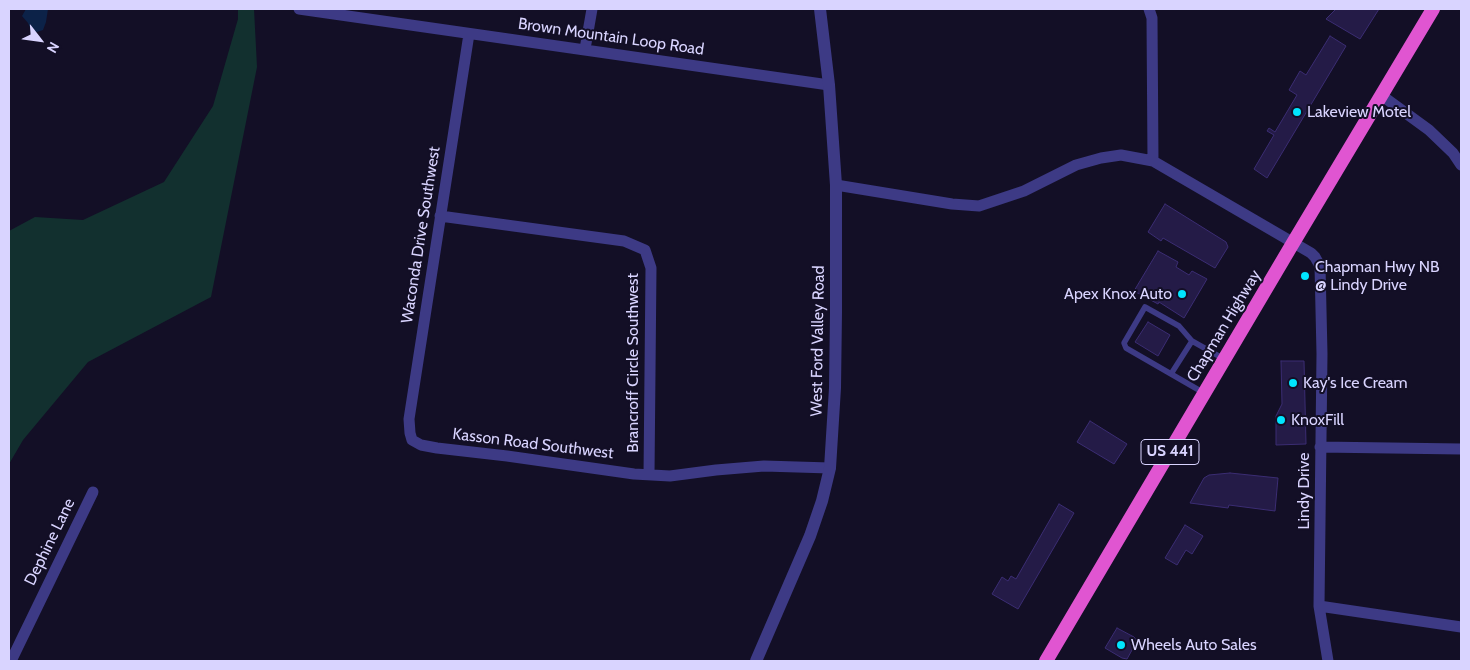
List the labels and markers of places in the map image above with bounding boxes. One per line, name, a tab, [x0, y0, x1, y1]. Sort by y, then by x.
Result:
place label: Lakeview Motel	[1307, 102, 1411, 122]
marker: Lakeview Motel	[1291, 106, 1303, 118]
place label: Chapman Hwy NB @ Lindy Drive	[1315, 257, 1440, 295]
marker: Chapman Hwy NB @ Lindy Drive	[1299, 270, 1311, 282]
place label: Apex Knox Auto	[1064, 284, 1172, 304]
marker: Apex Knox Auto	[1176, 288, 1188, 300]
place label: Kay's Ice Cream	[1303, 373, 1408, 393]
marker: Kay's Ice Cream	[1287, 377, 1299, 389]
place label: KnoxFill	[1291, 410, 1344, 430]
marker: KnoxFill	[1275, 414, 1287, 426]
place label: Wheels Auto Sales	[1131, 635, 1257, 655]
marker: Wheels Auto Sales	[1115, 639, 1127, 651]

